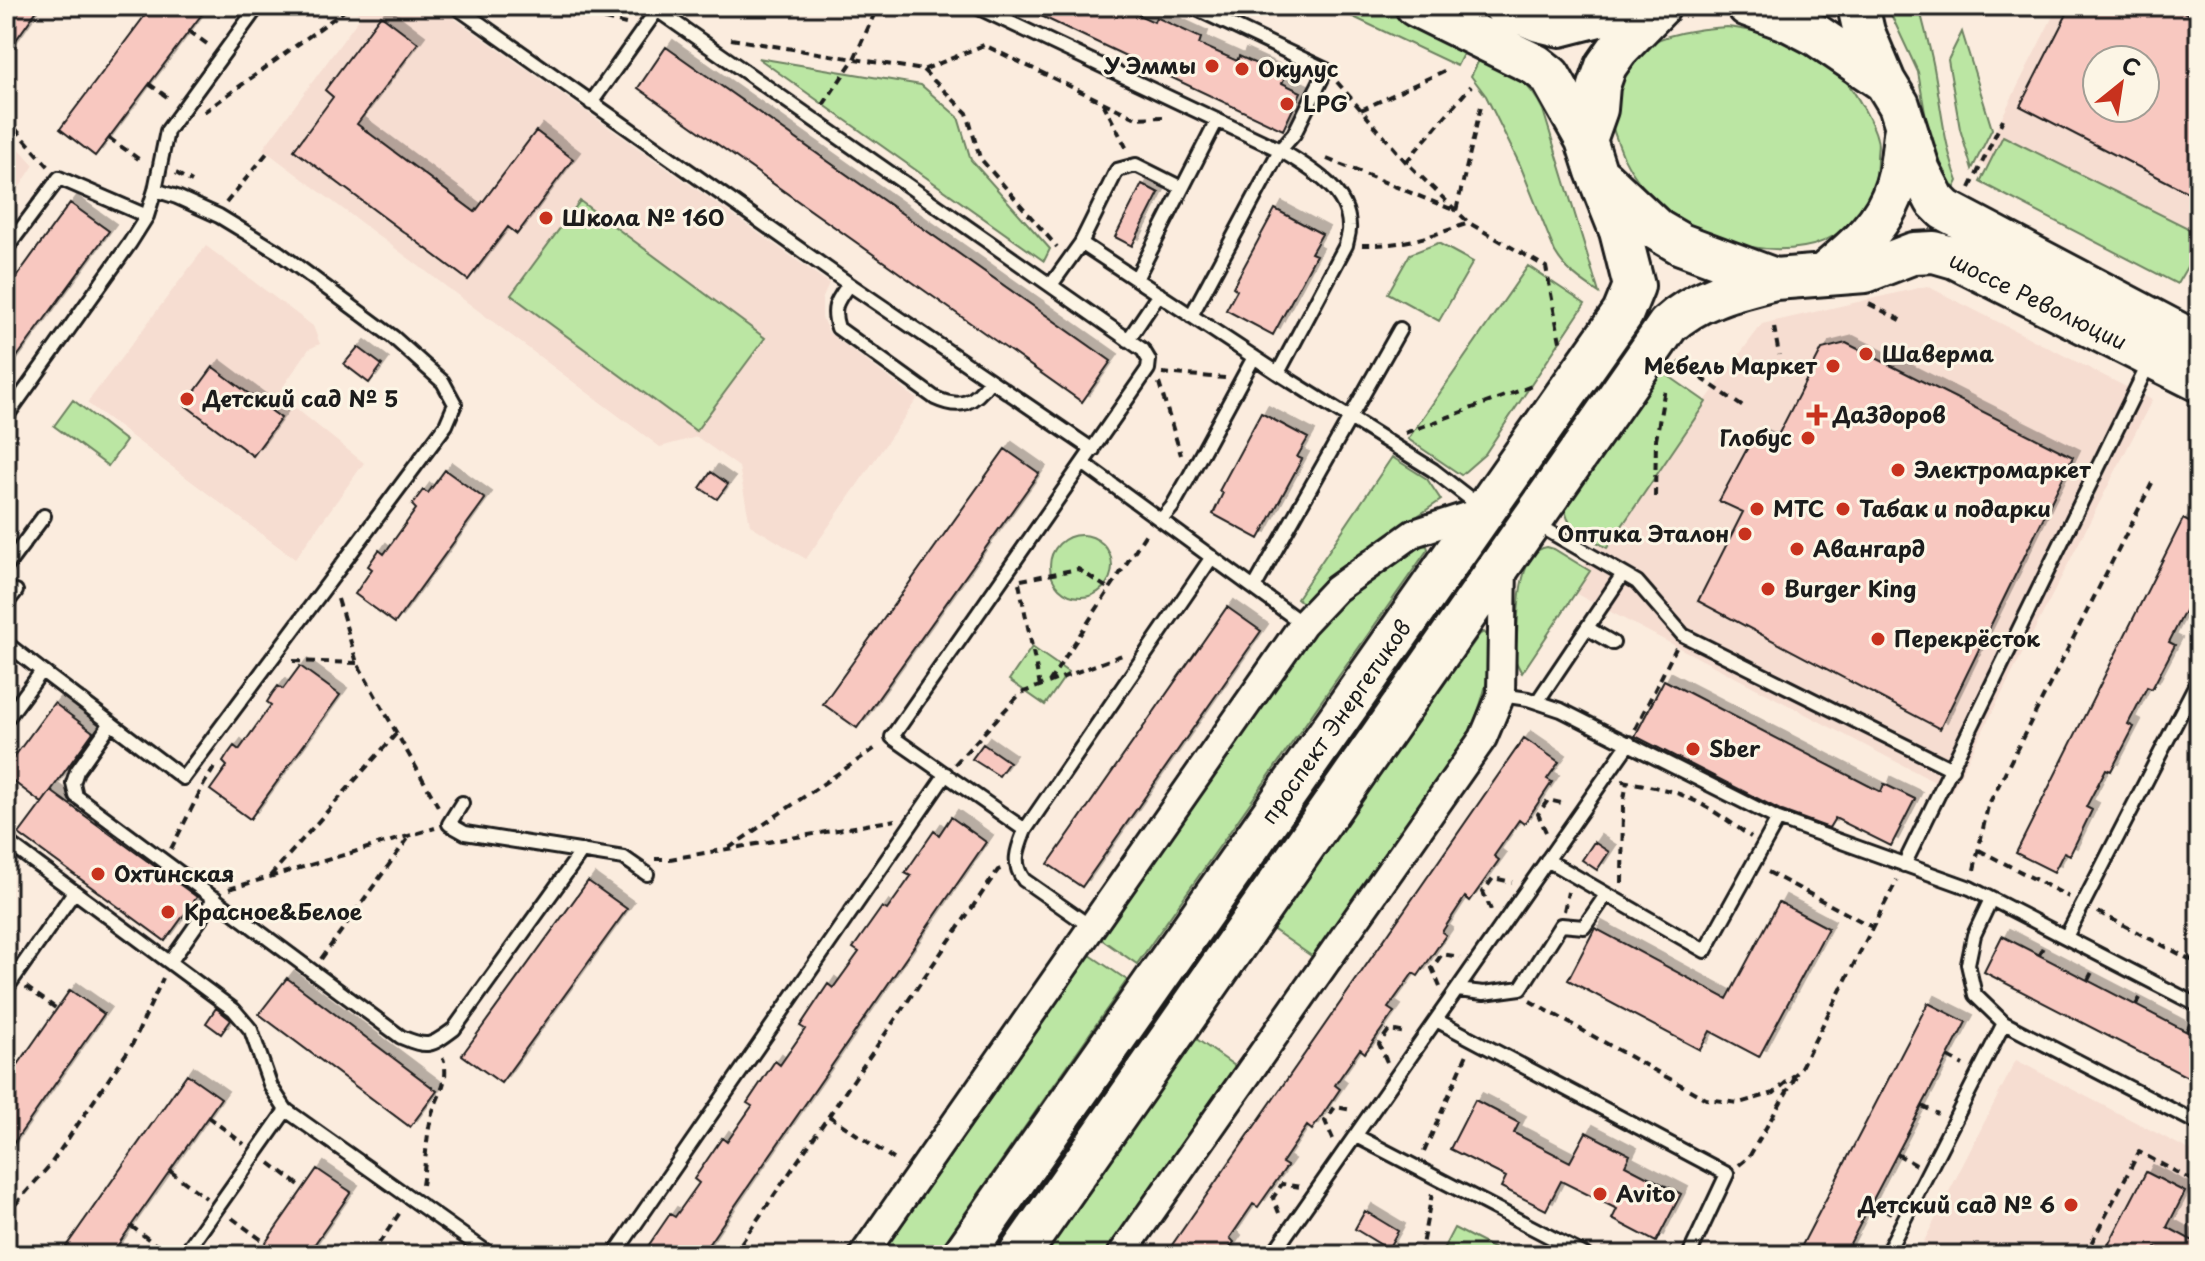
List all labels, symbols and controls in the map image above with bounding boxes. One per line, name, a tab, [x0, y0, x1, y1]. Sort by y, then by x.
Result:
north arrow	[2081, 44, 2161, 124]
text: С	[2116, 47, 2147, 84]
place label: У Эммы	[1103, 48, 1196, 81]
place label: Окулус	[1258, 51, 1339, 84]
marker: У Эммы	[1203, 57, 1221, 75]
marker: Окулус	[1233, 60, 1251, 78]
place label: LPG	[1303, 86, 1348, 119]
marker: LPG	[1278, 95, 1296, 113]
place label: Школа № 160	[562, 200, 724, 233]
marker: Школа № 160	[537, 209, 555, 227]
street label: шоссе Революции	[1944, 242, 2133, 357]
place label: Шаверма	[1882, 336, 1994, 369]
marker: Шаверма	[1857, 345, 1875, 363]
place label: Мебель Маркет	[1644, 348, 1818, 381]
marker: Мебель Маркет	[1824, 357, 1842, 375]
place label: Детский сад № 5	[202, 381, 399, 414]
marker: Детский сад № 5	[178, 390, 196, 408]
place label: ДаЗдоров	[1832, 397, 1946, 430]
marker: ДаЗдоров	[1808, 406, 1826, 424]
place label: Глобус	[1720, 420, 1792, 453]
marker: Глобус	[1799, 429, 1817, 447]
place label: Электромаркет	[1914, 452, 2091, 485]
marker: Электромаркет	[1889, 461, 1907, 479]
place label: МТС	[1773, 491, 1824, 524]
place label: Табак и подарки	[1859, 491, 2051, 524]
marker: МТС	[1748, 500, 1766, 518]
marker: Табак и подарки	[1834, 500, 1852, 518]
place label: Оптика Эталон	[1558, 516, 1729, 549]
marker: Оптика Эталон	[1736, 525, 1754, 543]
place label: Авангард	[1813, 531, 1925, 564]
marker: Авангард	[1788, 540, 1806, 558]
place label: Burger King	[1784, 571, 1916, 604]
marker: Burger King	[1759, 580, 1777, 598]
street label: проспект Энергетиков	[1252, 612, 1418, 830]
place label: Перекрёсток	[1894, 621, 2041, 654]
marker: Перекрёсток	[1869, 630, 1887, 648]
place label: Sber	[1709, 731, 1761, 764]
marker: Sber	[1684, 740, 1702, 758]
place label: Охтинская	[114, 856, 235, 889]
marker: Охтинская	[89, 865, 107, 883]
place label: Красное&Белое	[184, 894, 363, 927]
marker: Красное&Белое	[159, 903, 177, 921]
place label: Avito	[1616, 1176, 1675, 1209]
marker: Avito	[1591, 1185, 1609, 1203]
place label: Детский сад № 6	[1857, 1187, 2055, 1220]
marker: Детский сад № 6	[2062, 1196, 2080, 1214]

